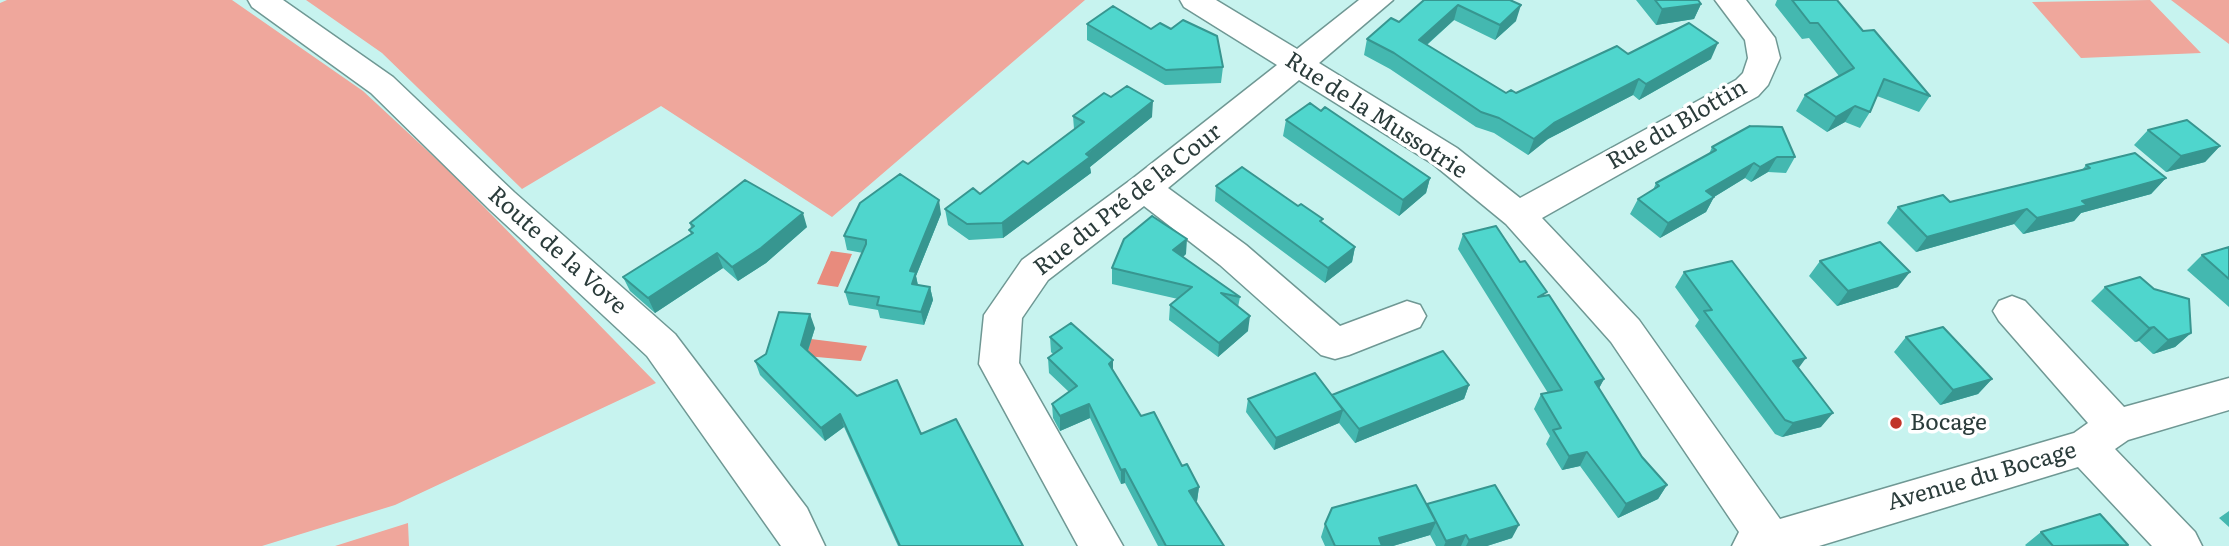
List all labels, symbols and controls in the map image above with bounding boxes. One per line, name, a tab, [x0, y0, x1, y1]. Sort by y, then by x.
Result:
street label: Rue de la Mussotrie	[1280, 47, 1472, 185]
street label: Rue du Blottin	[1602, 74, 1752, 176]
street label: Rue du Pré de la Cour	[1029, 118, 1227, 282]
street label: Route de la Vove	[482, 182, 632, 320]
place label: Bocage	[1910, 409, 1987, 437]
marker: Bocage	[1888, 415, 1904, 431]
street label: Avenue du Bocage	[1884, 437, 2080, 517]

